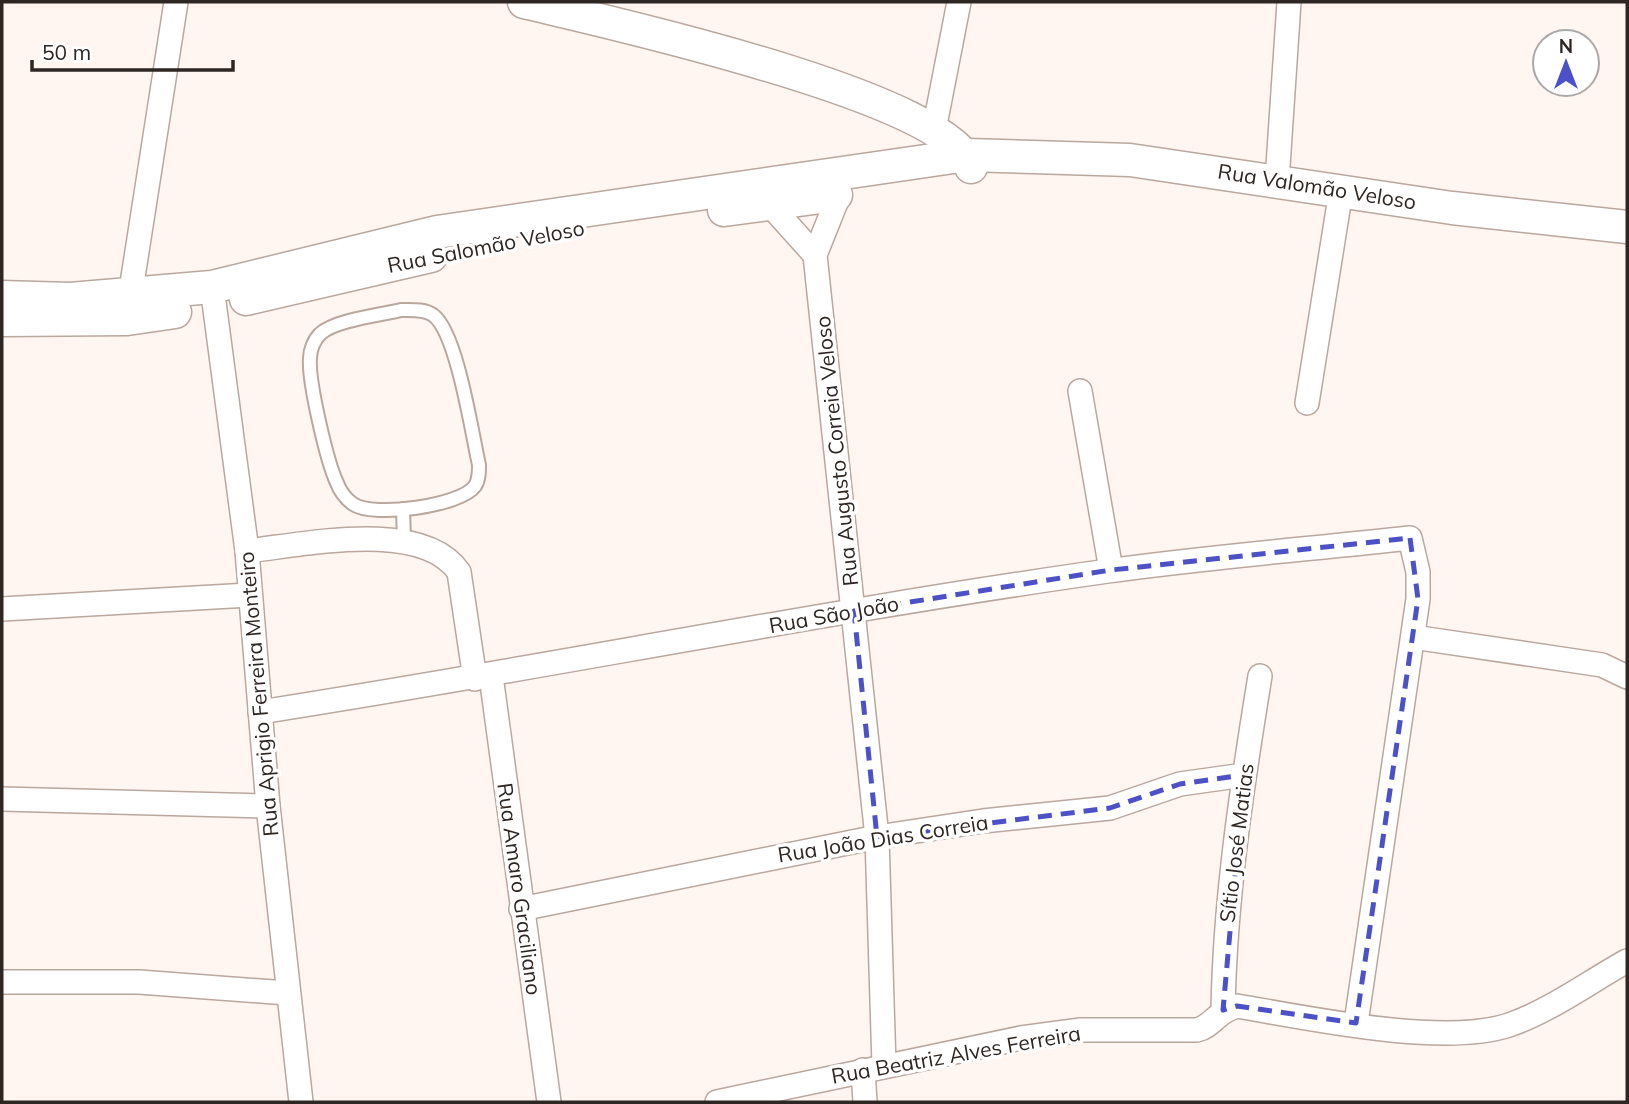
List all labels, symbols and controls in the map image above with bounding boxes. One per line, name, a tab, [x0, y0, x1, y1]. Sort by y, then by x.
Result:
scale bar	[32, 28, 233, 72]
north arrow	[1531, 28, 1601, 98]
text: N	[1559, 34, 1573, 58]
text: 50 m	[42, 39, 91, 65]
street label: Rua Valomão Veloso	[1216, 157, 1418, 215]
street label: Rua Salomão Veloso	[385, 214, 587, 278]
street label: Rua Augusto Correia Veloso	[809, 315, 863, 588]
street label: Rua Aprigio Ferreira Monteiro	[233, 551, 283, 838]
street label: Rua São João	[767, 590, 901, 638]
street label: Sítio José Matias	[1213, 762, 1259, 924]
street label: Rua Amaro Graciliano	[492, 781, 548, 997]
street label: Rua João Dias Correia	[776, 809, 990, 867]
street label: Rua Beatriz Alves Ferreira	[829, 1019, 1082, 1089]

